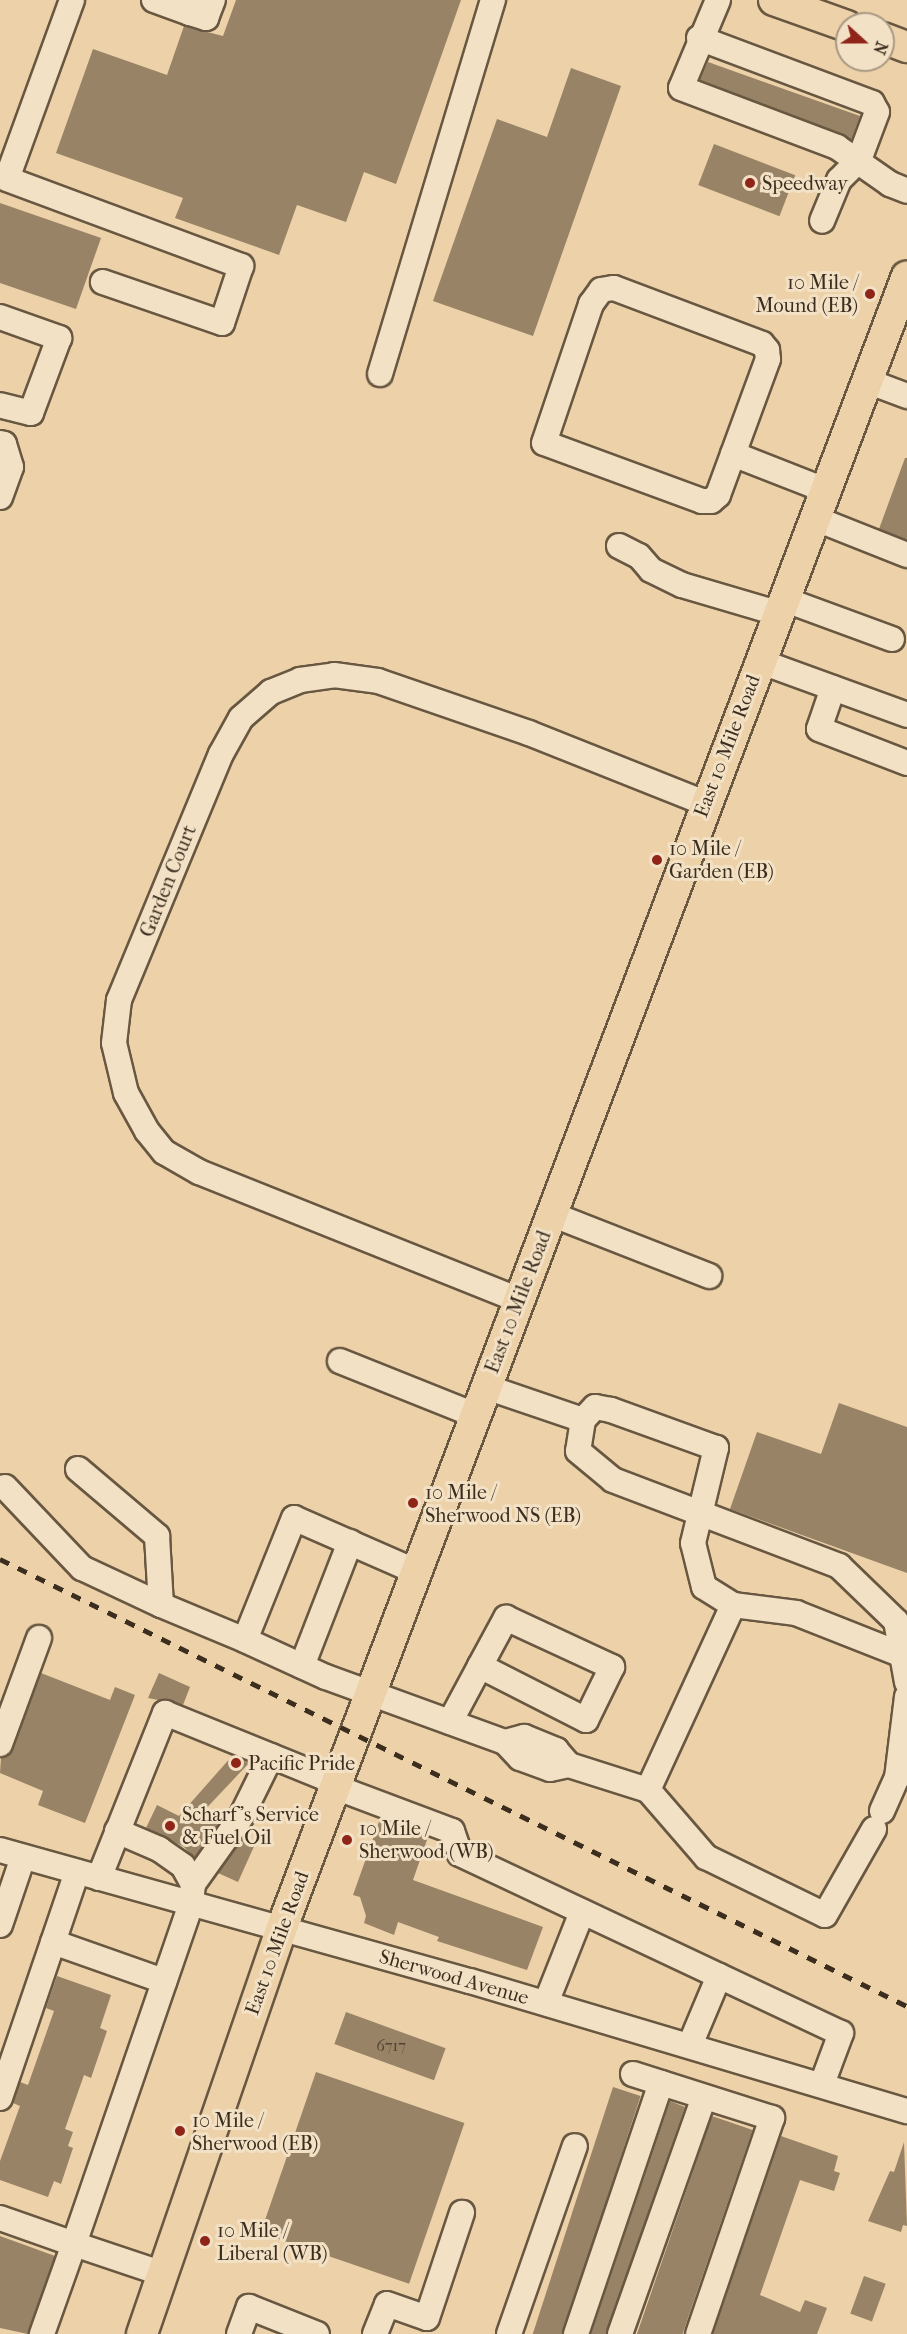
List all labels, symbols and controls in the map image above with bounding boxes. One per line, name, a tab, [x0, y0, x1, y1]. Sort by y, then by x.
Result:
north arrow	[835, 12, 895, 72]
text: N	[869, 39, 891, 57]
place label: Speedway	[762, 171, 848, 195]
marker: Speedway	[743, 176, 757, 190]
place label: 10 Mile / Mound (EB)	[755, 270, 858, 317]
marker: 10 Mile / Mound (EB)	[863, 287, 877, 301]
street label: East 10 Mile Road	[689, 671, 765, 821]
street label: Garden Court	[135, 821, 201, 941]
place label: 10 Mile / Garden (EB)	[669, 837, 774, 884]
marker: 10 Mile / Garden (EB)	[650, 853, 664, 867]
street label: East 10 Mile Road	[480, 1227, 556, 1377]
place label: 10 Mile / Sherwood NS (EB)	[425, 1480, 581, 1527]
marker: 10 Mile / Sherwood NS (EB)	[406, 1496, 420, 1510]
place label: Pacific Pride	[248, 1751, 355, 1775]
marker: Pacific Pride	[229, 1756, 243, 1770]
place label: Scharf's Service & Fuel Oil	[182, 1802, 319, 1849]
place label: 10 Mile / Sherwood (WB)	[359, 1816, 494, 1863]
marker: Scharf's Service & Fuel Oil	[163, 1819, 177, 1833]
marker: 10 Mile / Sherwood (WB)	[340, 1833, 354, 1847]
street label: East 10 Mile Road	[240, 1868, 314, 2018]
street label: Sherwood Avenue	[376, 1944, 532, 2010]
house number: 6717	[376, 2036, 406, 2056]
place label: 10 Mile / Sherwood (EB)	[192, 2108, 318, 2155]
marker: 10 Mile / Sherwood (EB)	[173, 2124, 187, 2138]
place label: 10 Mile / Liberal (WB)	[217, 2218, 327, 2265]
marker: 10 Mile / Liberal (WB)	[198, 2234, 212, 2248]

